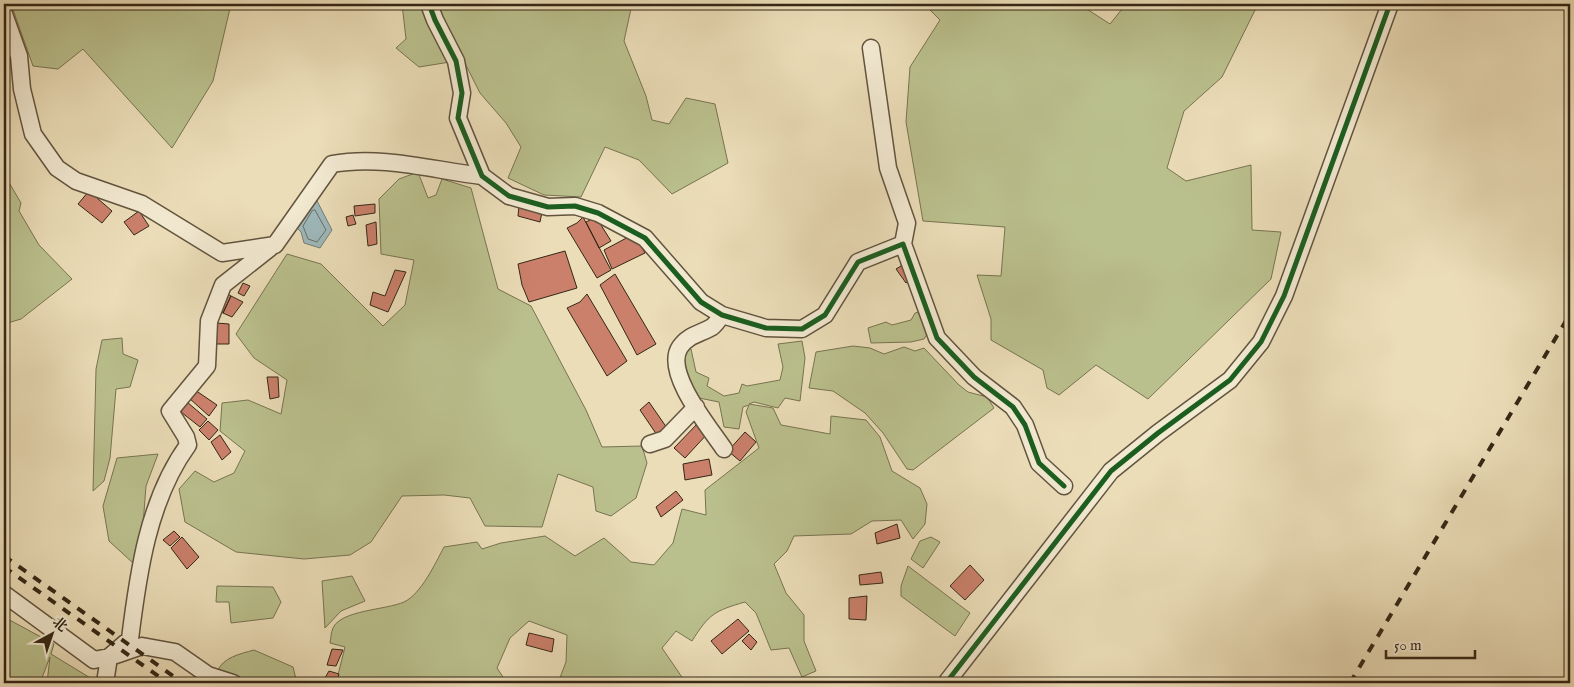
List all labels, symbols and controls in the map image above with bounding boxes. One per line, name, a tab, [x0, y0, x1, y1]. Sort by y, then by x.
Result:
north arrow	[28, 610, 78, 660]
text: 北	[49, 613, 71, 636]
scale bar	[1386, 627, 1475, 659]
text: 50 m	[1394, 636, 1422, 655]

